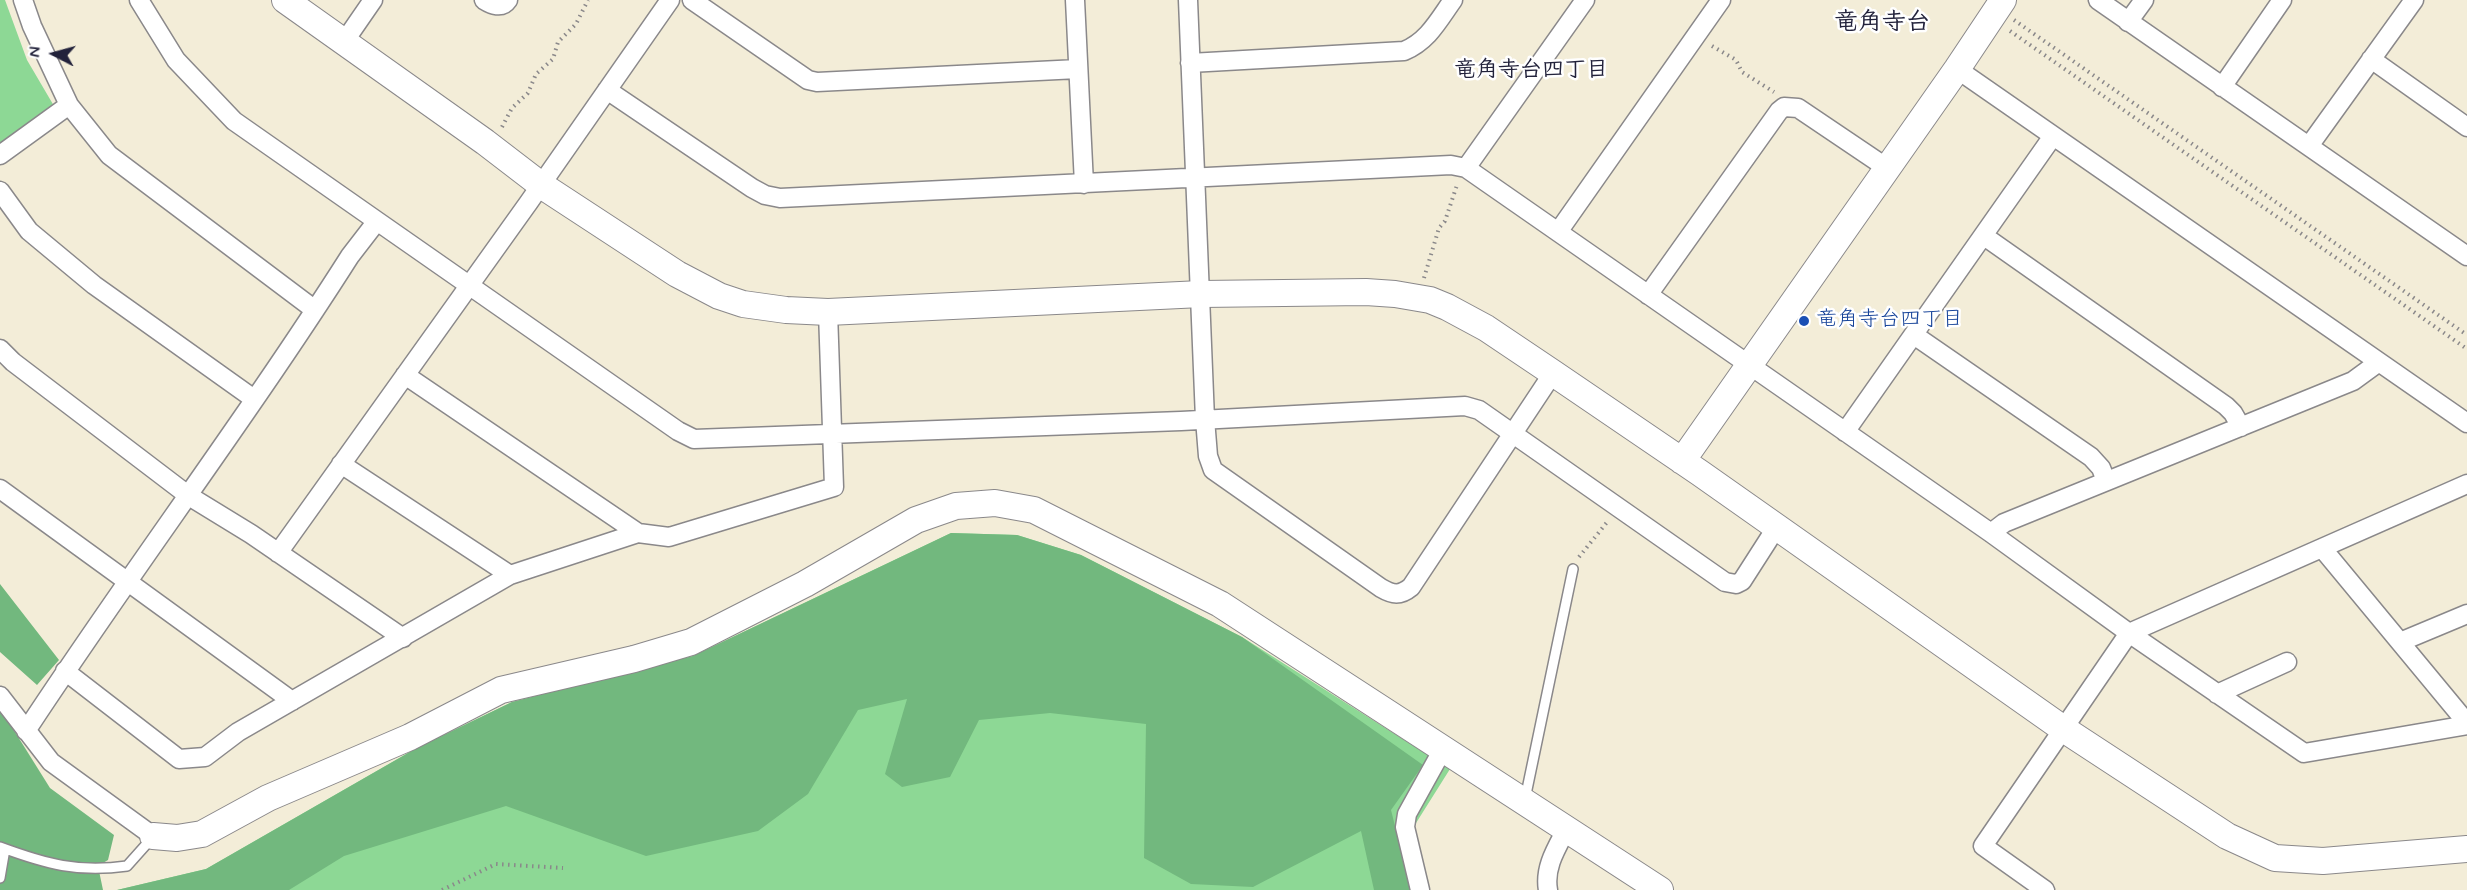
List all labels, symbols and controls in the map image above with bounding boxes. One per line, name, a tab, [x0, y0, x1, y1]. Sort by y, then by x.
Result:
district label: 竜角寺台	[1834, 10, 1930, 38]
north arrow	[24, 24, 84, 84]
text: N	[25, 46, 47, 58]
district label: 竜角寺台四丁目	[1454, 58, 1608, 84]
place label: 竜角寺台四丁目	[1816, 308, 1963, 334]
marker: 竜角寺台四丁目	[1797, 314, 1811, 328]

